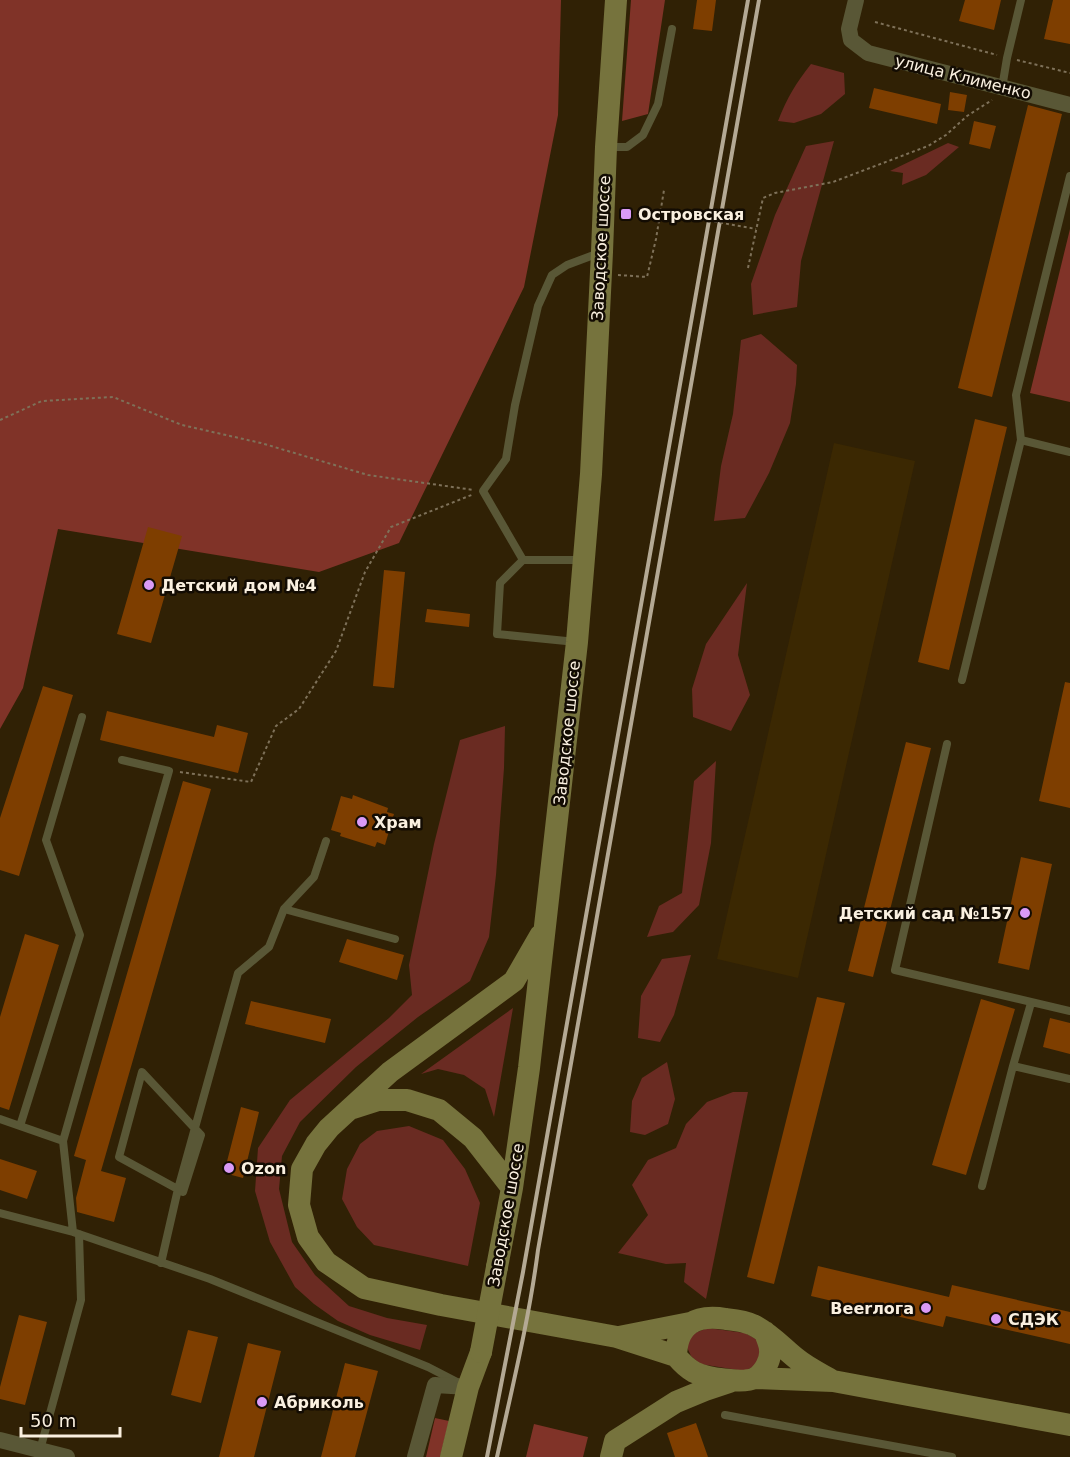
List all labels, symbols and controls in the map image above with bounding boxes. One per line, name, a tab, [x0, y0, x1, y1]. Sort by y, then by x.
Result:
street label: улица Клименко	[893, 51, 1033, 103]
street label: Заводское шоссе	[588, 175, 614, 321]
place label: Островская	[638, 205, 744, 224]
marker: Островская	[619, 207, 633, 221]
place label: Детский дом №4	[161, 576, 317, 595]
marker: Детский дом №4	[142, 578, 156, 592]
street label: Заводское шоссе	[550, 660, 584, 806]
place label: Храм	[374, 813, 422, 832]
marker: Храм	[355, 815, 369, 829]
place label: Детский сад №157	[839, 904, 1013, 923]
marker: Детский сад №157	[1018, 906, 1032, 920]
street label: Заводское шоссе	[484, 1142, 528, 1288]
place label: Ozon	[241, 1159, 286, 1178]
marker: Ozon	[222, 1161, 236, 1175]
place label: Beerлога	[830, 1299, 914, 1318]
marker: Beerлога	[919, 1301, 933, 1315]
place label: СДЭК	[1008, 1310, 1059, 1329]
marker: СДЭК	[989, 1312, 1003, 1326]
place label: Абриколь	[274, 1393, 364, 1412]
marker: Абриколь	[255, 1395, 269, 1409]
scale bar	[21, 1400, 120, 1438]
text: 50 m	[30, 1410, 76, 1431]

